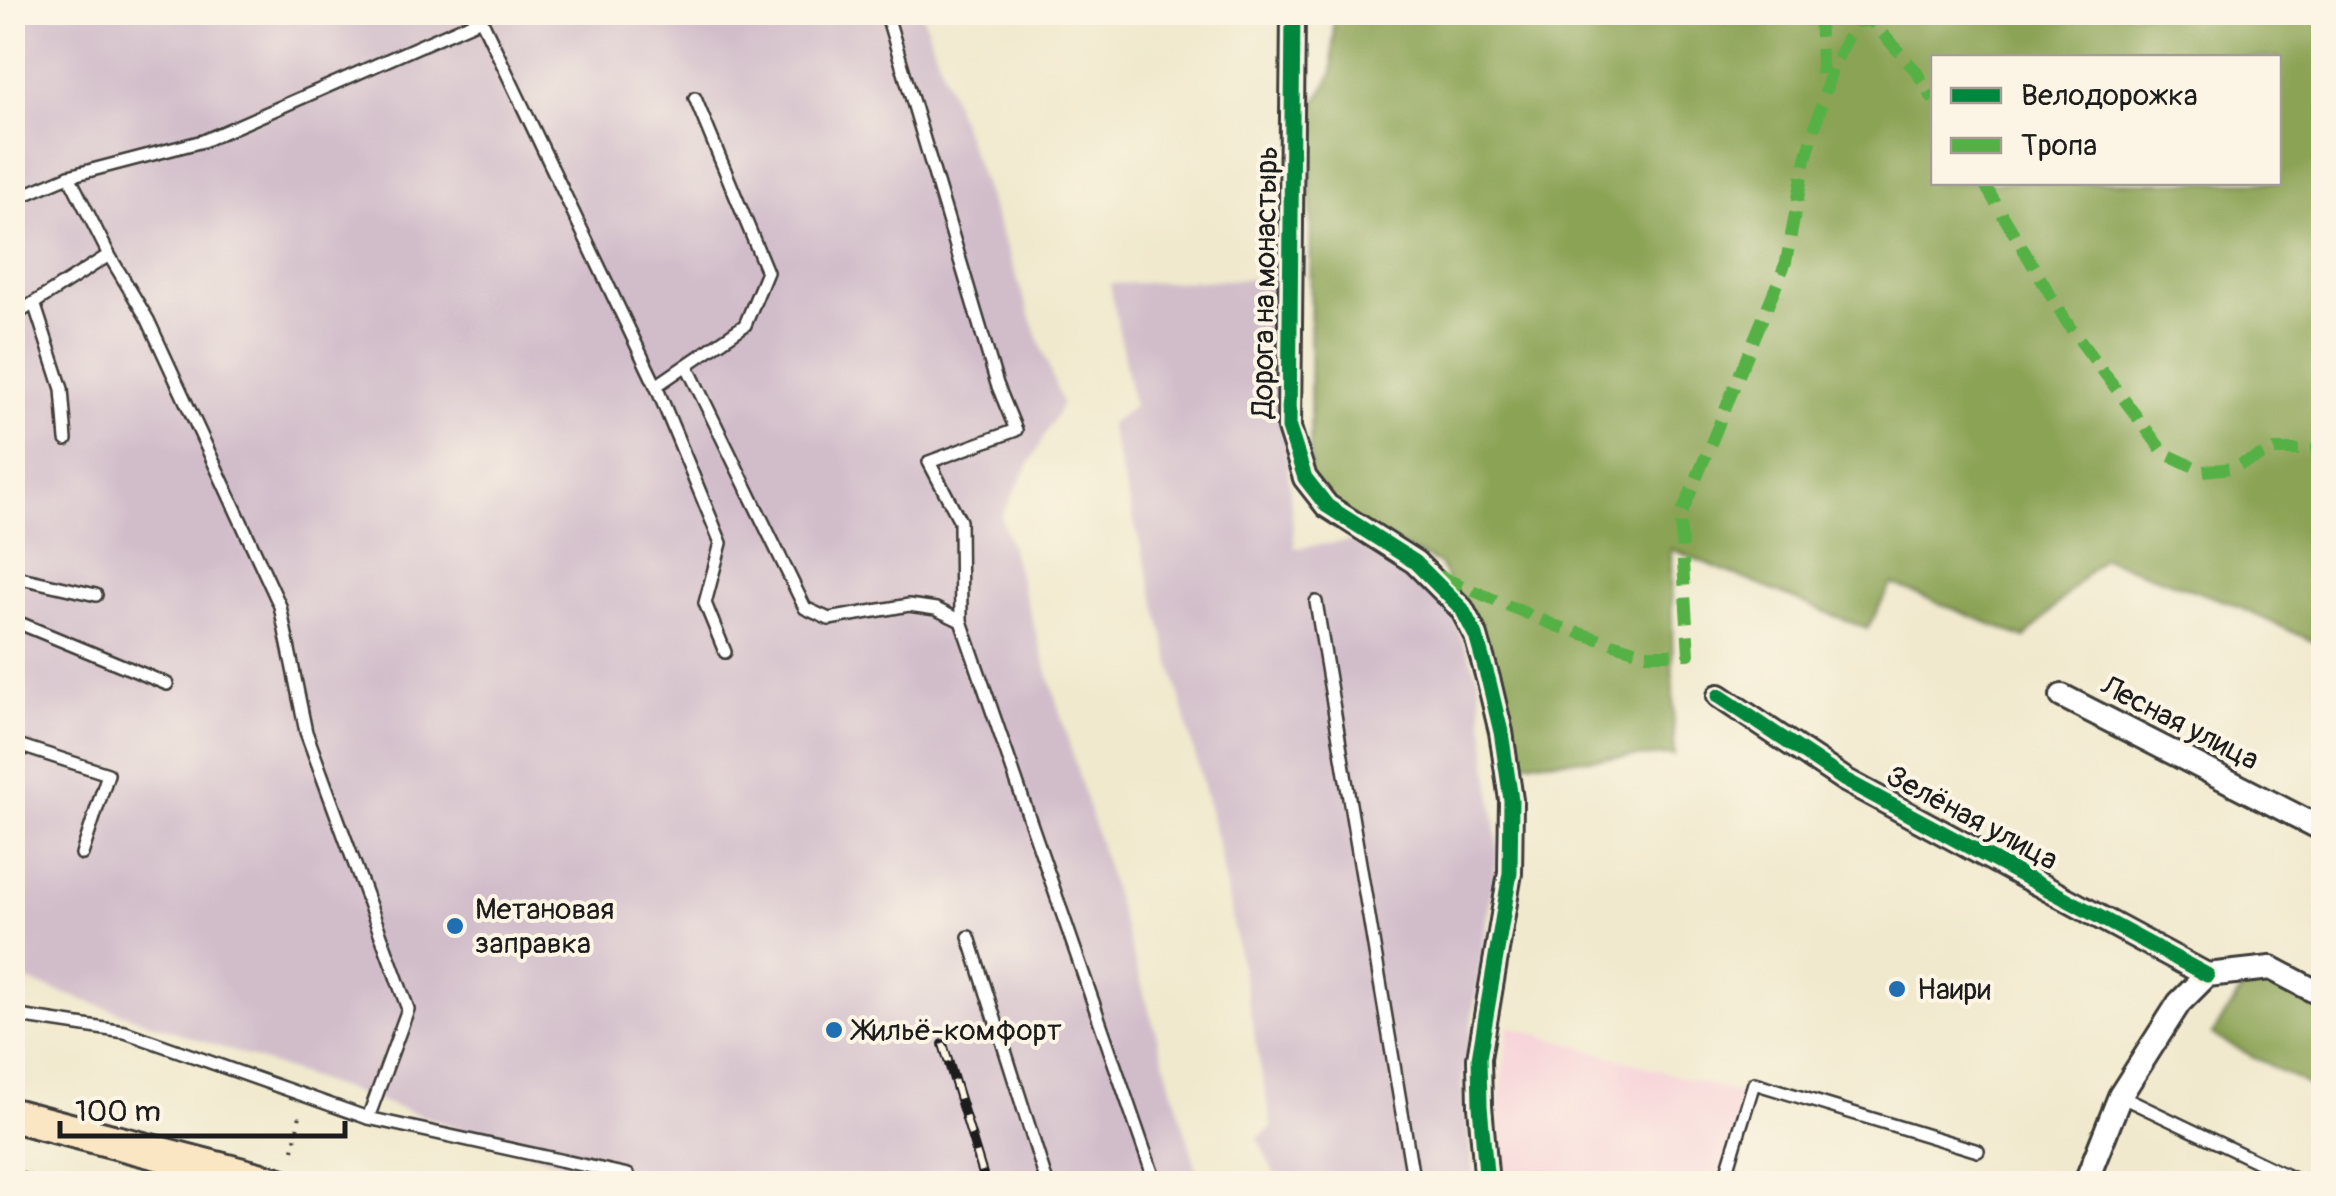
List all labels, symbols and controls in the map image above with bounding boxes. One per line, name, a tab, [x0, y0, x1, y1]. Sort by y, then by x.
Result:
legend	[1931, 55, 2281, 185]
text: Велодорожка	[2021, 77, 2198, 114]
text: Тропа	[2021, 127, 2097, 164]
street label: Дорога на монастырь	[1244, 146, 1286, 419]
street label: Лесная улица	[2094, 667, 2265, 779]
street label: Зелёная улица	[1880, 757, 2064, 879]
place label: Метановая заправка	[475, 891, 614, 962]
marker: Метановая заправка	[444, 915, 466, 937]
place label: Наири	[1917, 971, 1991, 1008]
marker: Наири	[1886, 978, 1908, 1000]
place label: Жильё-комфорт	[850, 1012, 1062, 1049]
marker: Жильё-комфорт	[823, 1019, 845, 1041]
scale bar	[60, 1076, 345, 1138]
text: 100 m	[75, 1093, 161, 1130]

